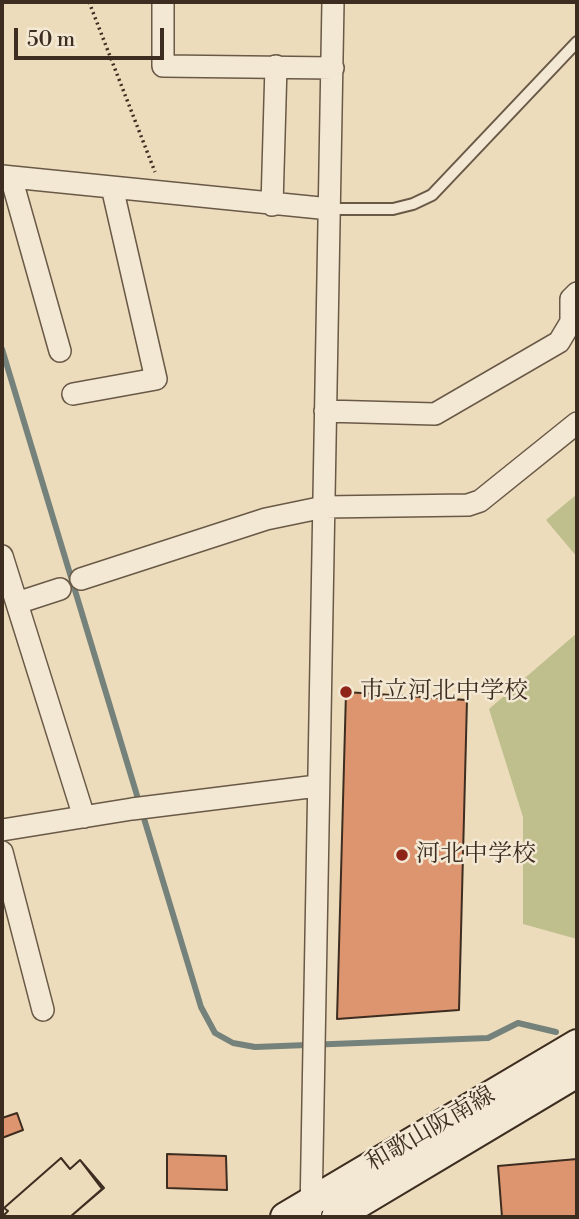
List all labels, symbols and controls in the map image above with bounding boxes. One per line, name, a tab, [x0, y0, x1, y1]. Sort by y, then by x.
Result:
scale bar	[18, 14, 168, 58]
text: 50 m	[27, 27, 75, 53]
place label: 市立河北中学校	[360, 678, 528, 706]
marker: 市立河北中学校	[338, 684, 354, 700]
place label: 河北中学校	[416, 841, 536, 869]
marker: 河北中学校	[394, 847, 410, 863]
street label: 和歌山阪南線	[361, 1082, 501, 1178]

